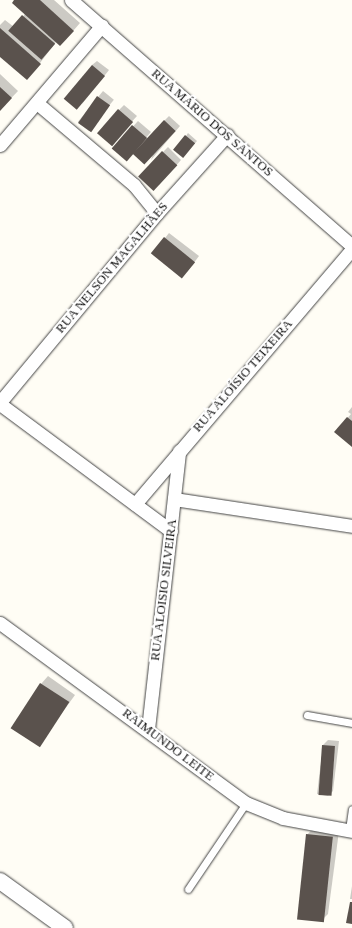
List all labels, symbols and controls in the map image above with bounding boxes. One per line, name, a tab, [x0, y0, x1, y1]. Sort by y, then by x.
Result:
street label: RUA MÁRIO DOS SANTOS	[148, 66, 276, 180]
street label: RUA NELSON MAGALHÃES	[52, 199, 172, 337]
street label: RUA ALOÍSIO TEIXEIRA	[189, 316, 297, 436]
street label: RUA ALOISIO SILVEIRA	[147, 518, 181, 662]
street label: RAIMUNDO LEITE	[119, 705, 217, 785]

